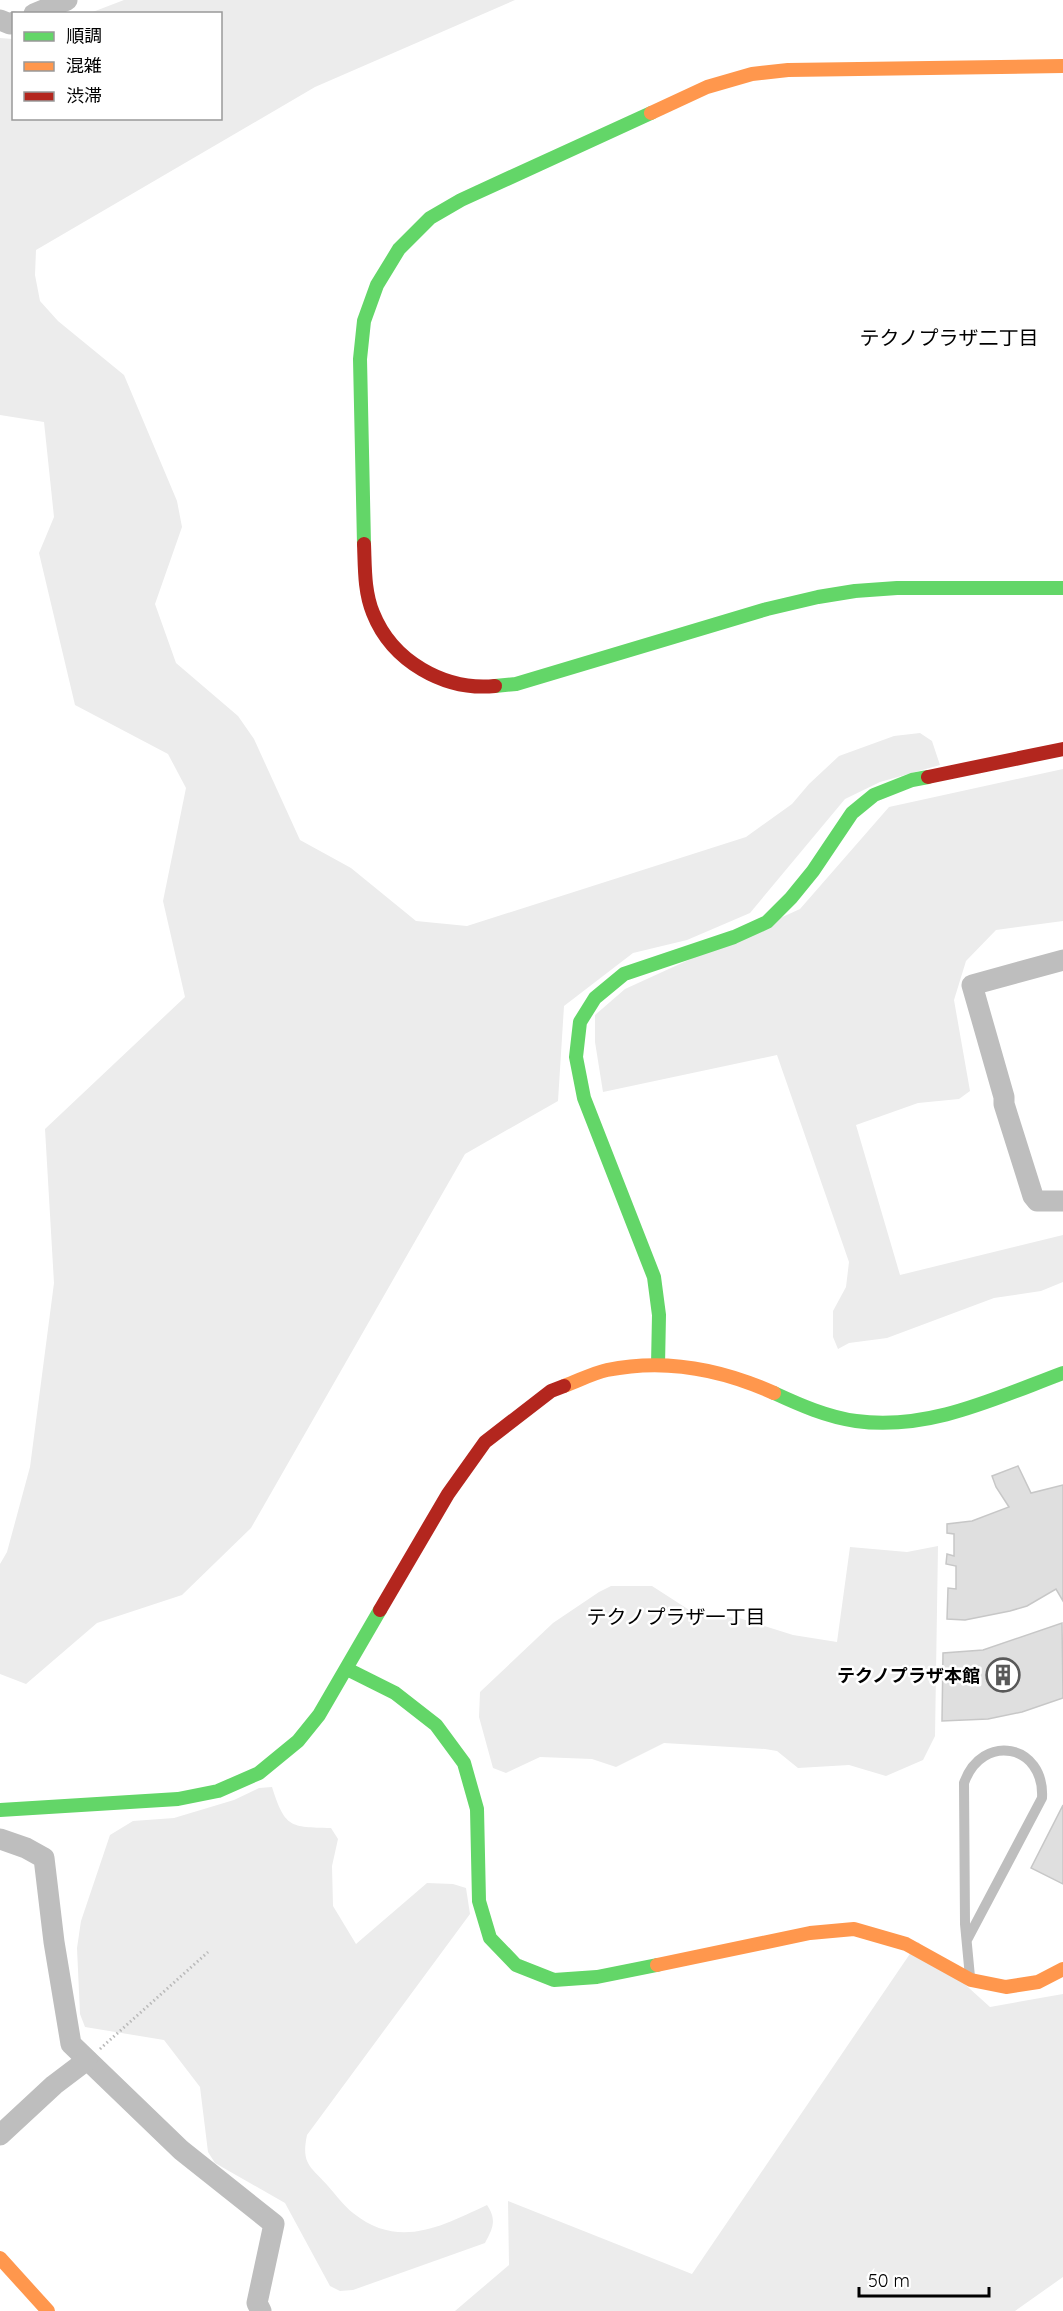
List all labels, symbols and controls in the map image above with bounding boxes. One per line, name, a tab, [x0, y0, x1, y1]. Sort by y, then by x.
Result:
legend	[12, 12, 222, 120]
text: 順調	[66, 24, 102, 47]
text: 混雑	[66, 54, 102, 77]
text: 渋滞	[66, 84, 102, 107]
district label: テクノプラザ二丁目	[860, 325, 1038, 350]
district label: テクノプラザ一丁目	[587, 1604, 765, 1629]
building icon: テクノプラザ本館	[985, 1657, 1021, 1693]
place label: テクノプラザ本館	[837, 1664, 980, 1687]
scale bar	[859, 2260, 990, 2298]
text: 50 m	[868, 2269, 910, 2292]

